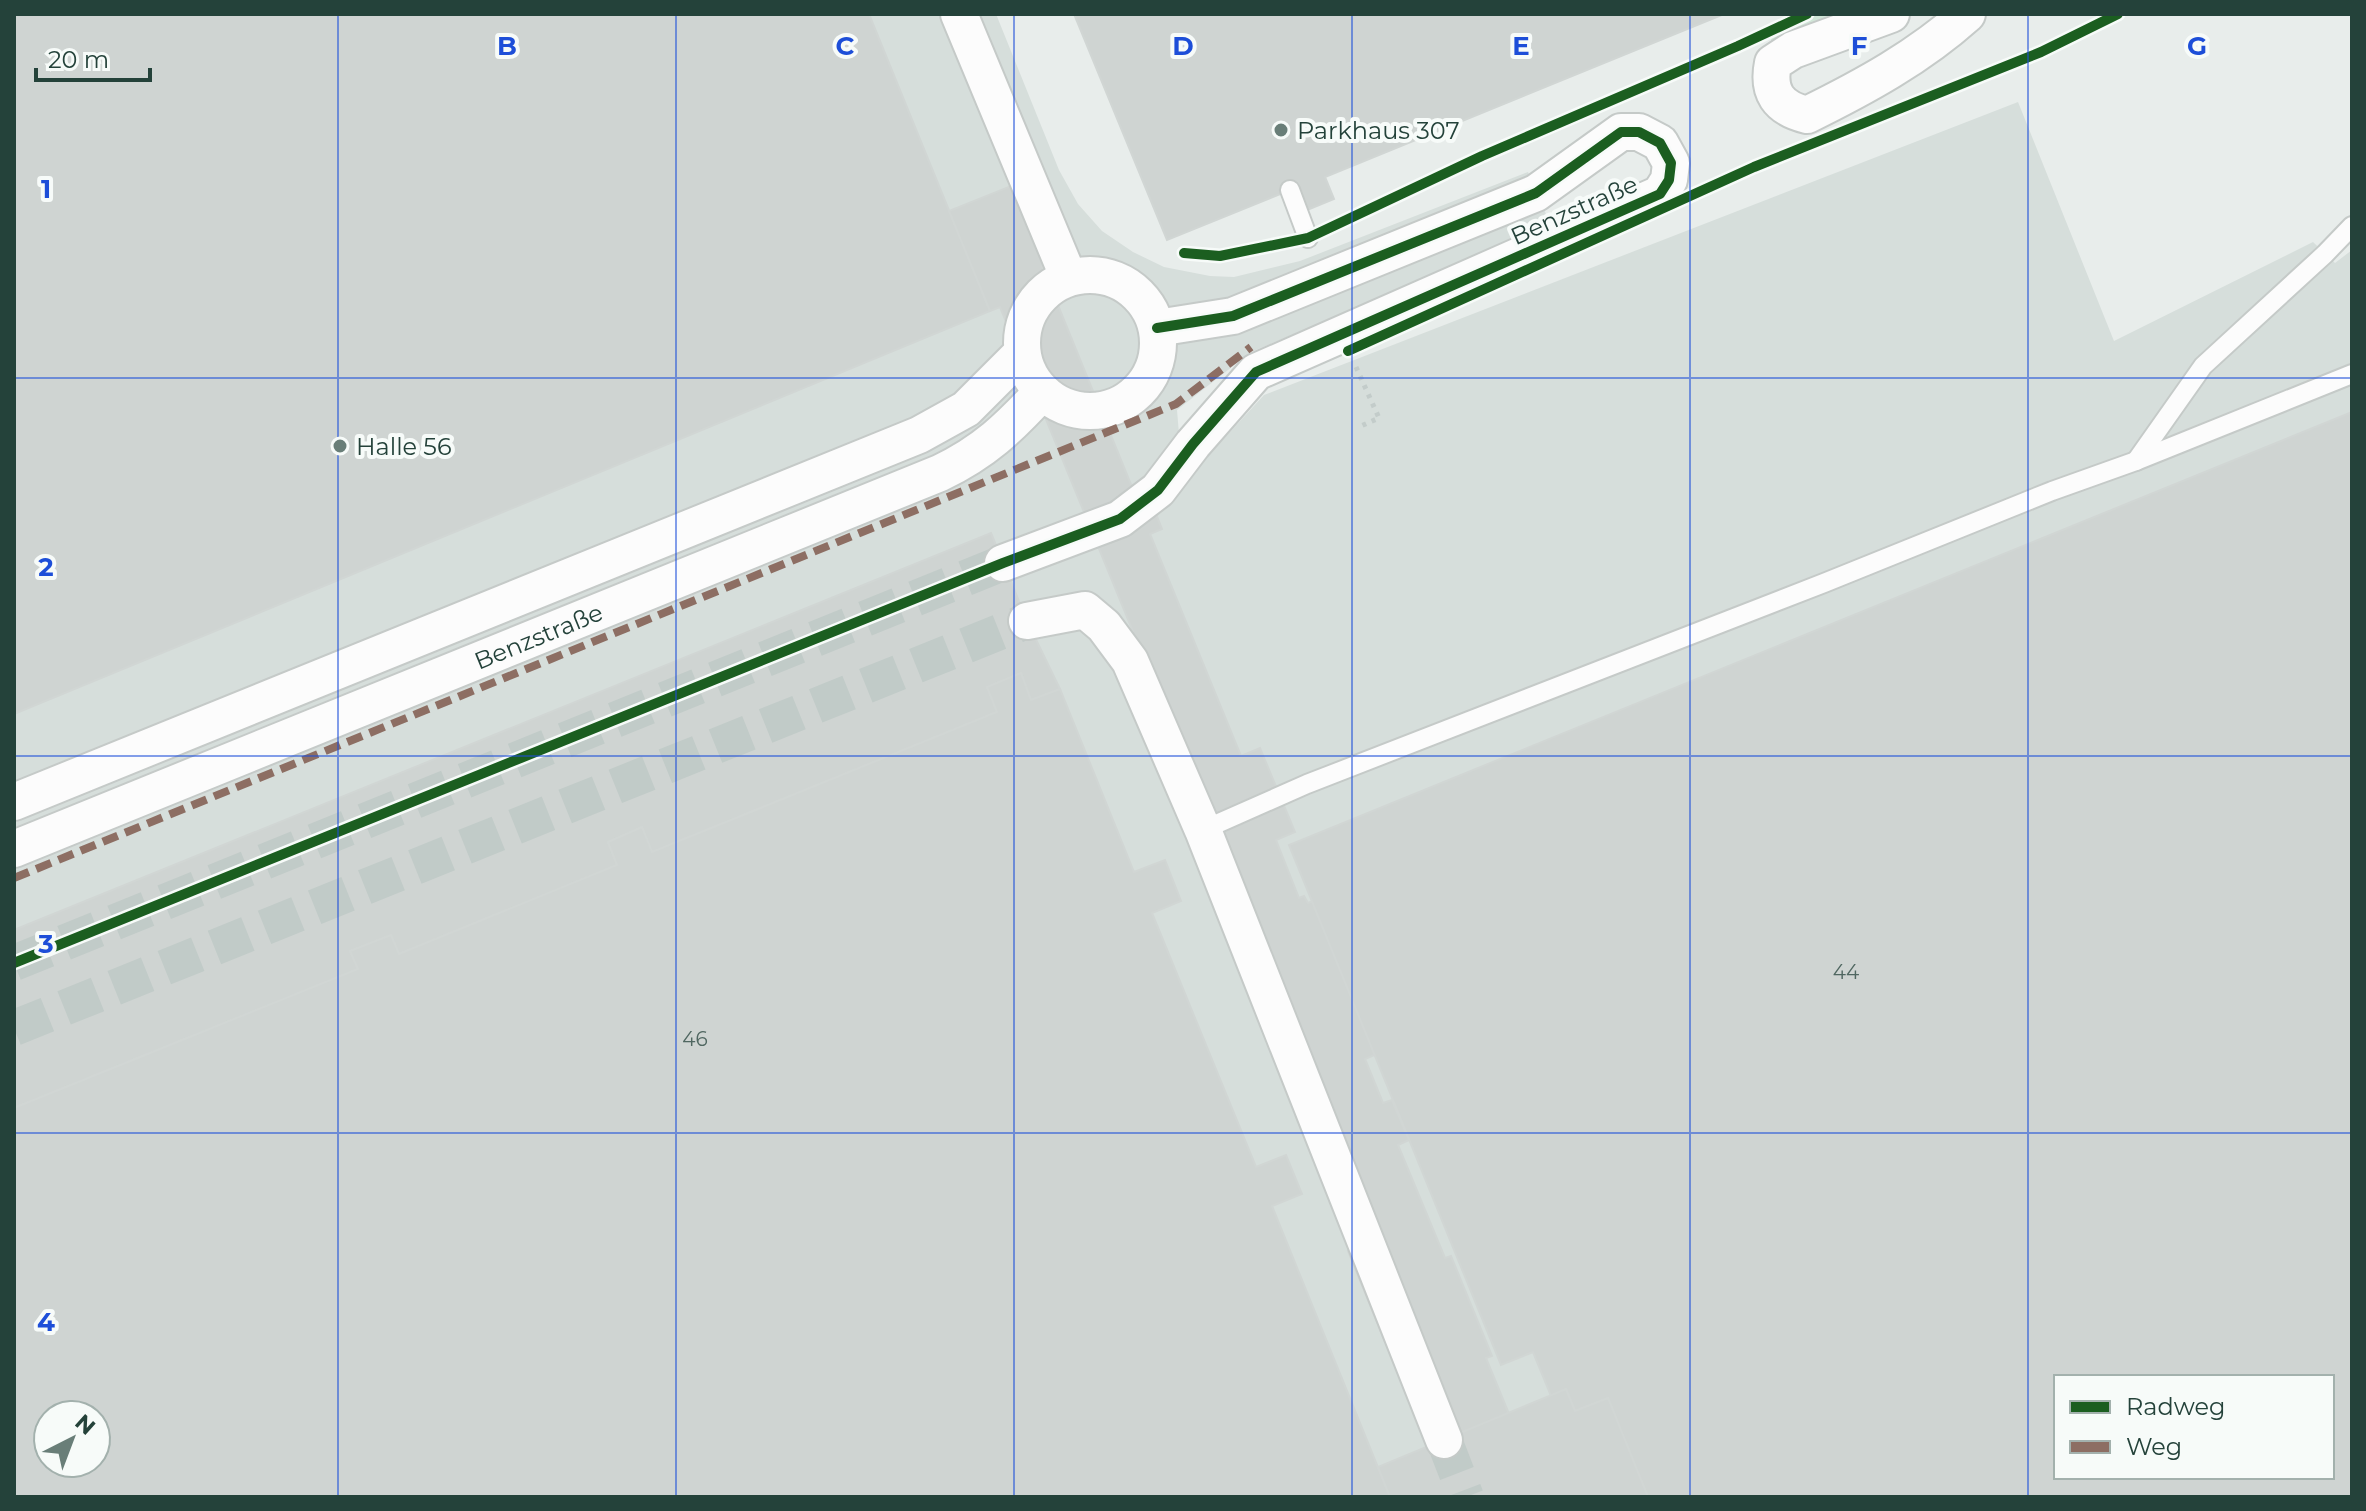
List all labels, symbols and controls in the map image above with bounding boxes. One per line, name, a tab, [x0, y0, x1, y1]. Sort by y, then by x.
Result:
text: B	[497, 30, 517, 62]
text: C	[836, 30, 855, 62]
text: D	[1172, 30, 1194, 62]
text: E	[1512, 30, 1530, 62]
text: F	[1851, 30, 1867, 62]
text: G	[2187, 30, 2207, 62]
scale bar	[36, 32, 150, 82]
text: 20 m	[48, 45, 109, 74]
place label: Parkhaus 307	[1297, 116, 1460, 145]
marker: Parkhaus 307	[1272, 121, 1290, 139]
street label: Benzstraße	[1506, 169, 1642, 251]
text: 1	[41, 173, 51, 205]
place label: Halle 56	[356, 432, 452, 461]
marker: Halle 56	[331, 437, 349, 455]
text: 2	[38, 551, 54, 583]
street label: Benzstraße	[470, 597, 607, 675]
text: 3	[37, 928, 54, 960]
house number: 44	[1833, 960, 1859, 984]
house number: 46	[682, 1027, 708, 1051]
text: 4	[37, 1306, 55, 1338]
legend	[2054, 1375, 2334, 1479]
text: Radweg	[2126, 1392, 2225, 1421]
north arrow	[32, 1399, 112, 1479]
text: N	[69, 1409, 101, 1440]
text: Weg	[2126, 1432, 2182, 1461]

